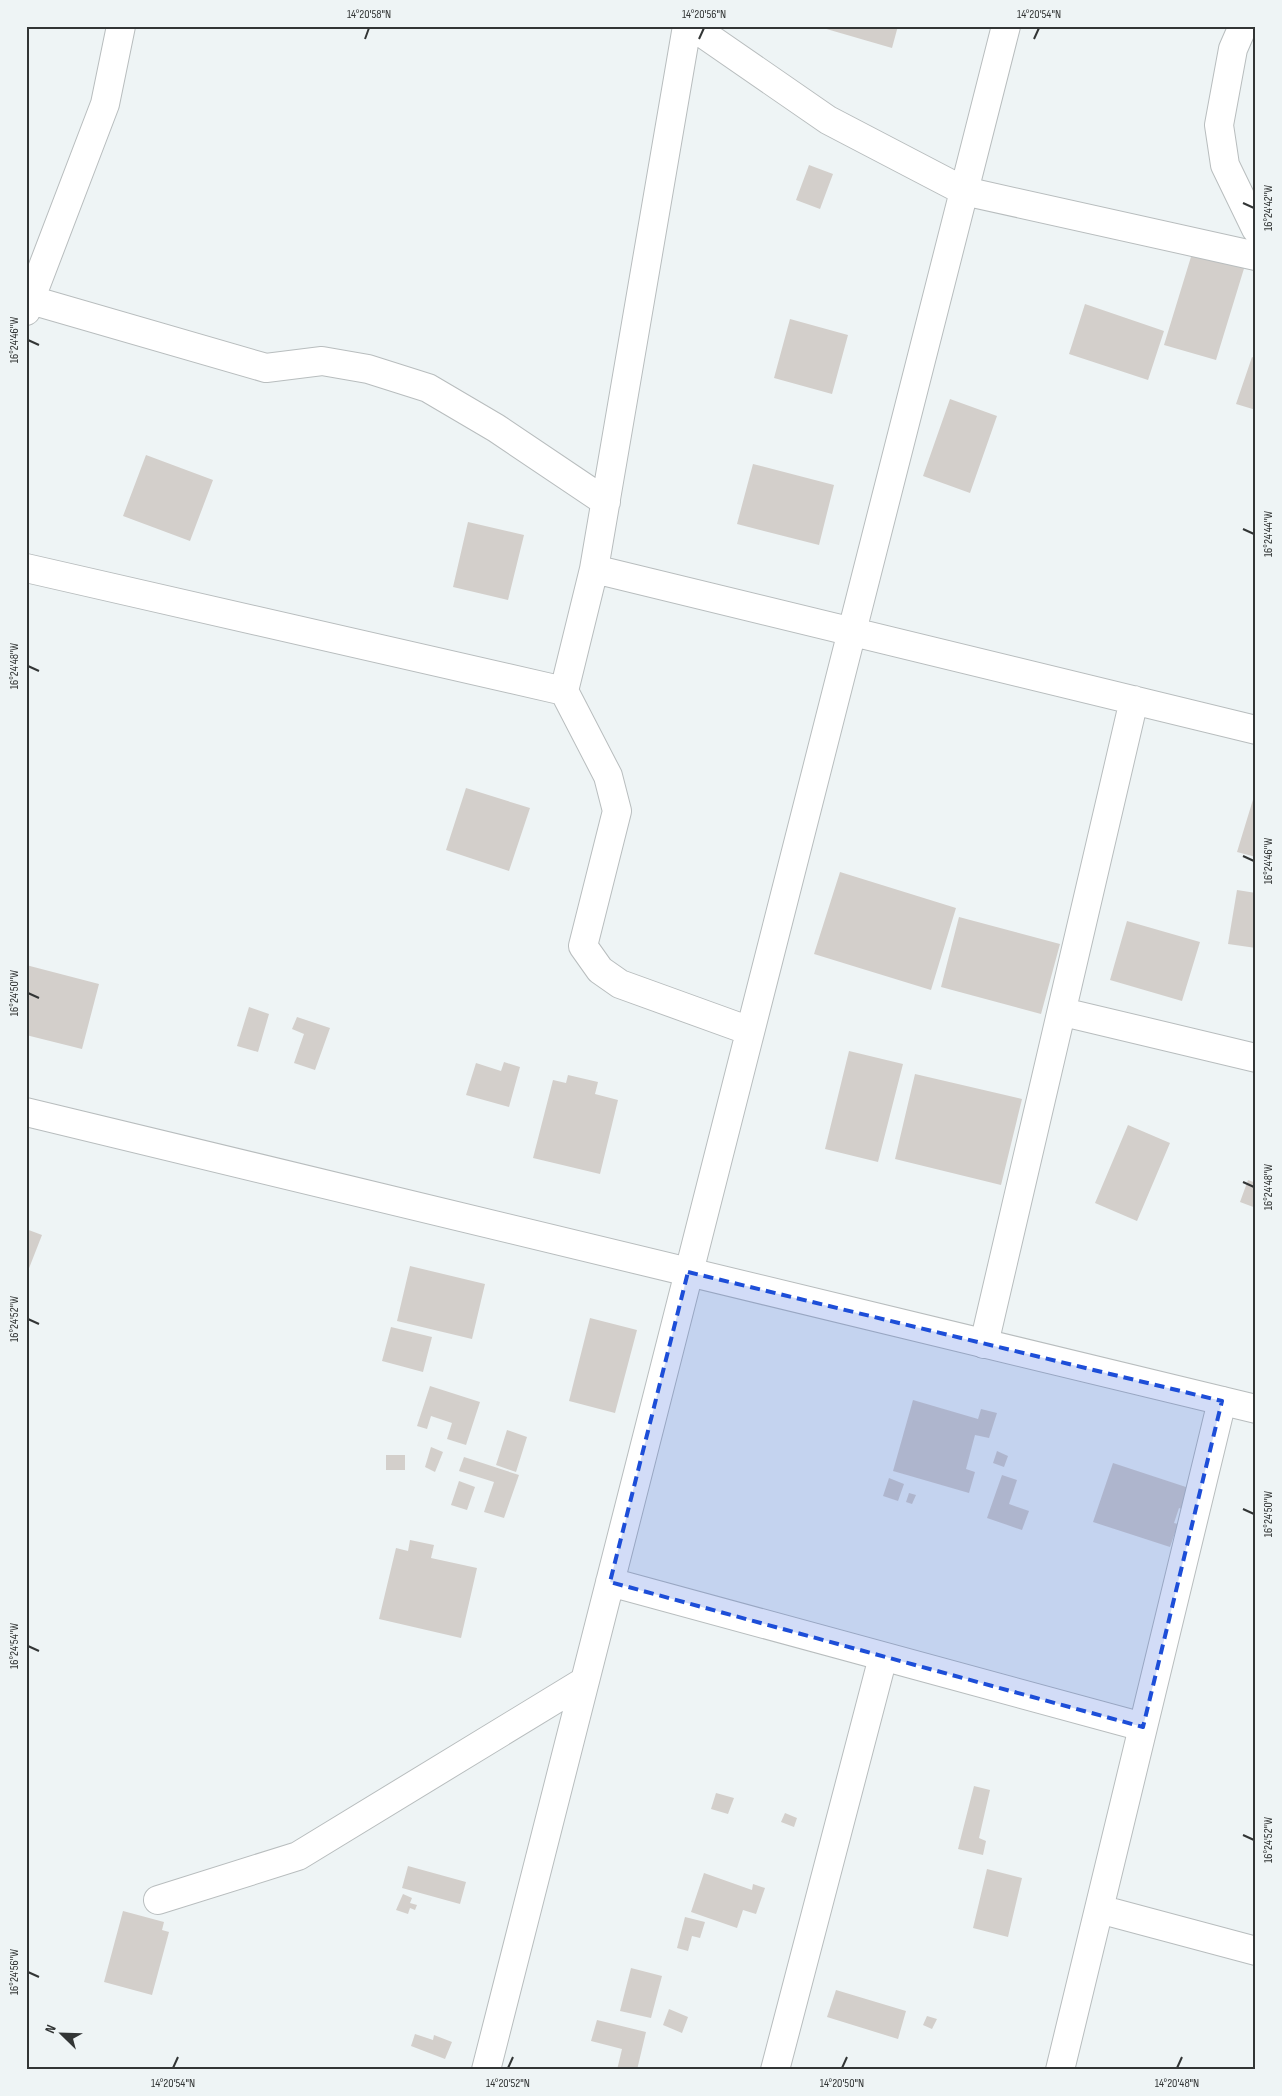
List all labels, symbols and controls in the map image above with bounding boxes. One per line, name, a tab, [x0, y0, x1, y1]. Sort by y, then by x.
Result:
text: 14°20'58"N	[347, 7, 391, 22]
text: 14°20'56"N	[682, 7, 726, 22]
text: 14°20'54"N	[1017, 7, 1061, 22]
text: 16°24'42"W	[1261, 185, 1276, 231]
text: 16°24'46"W	[7, 317, 22, 363]
text: 16°24'44"W	[1261, 511, 1276, 557]
text: 16°24'48"W	[7, 643, 22, 689]
text: 16°24'46"W	[1261, 838, 1276, 884]
text: 16°24'50"W	[7, 970, 22, 1016]
text: 16°24'48"W	[1261, 1164, 1276, 1210]
text: 16°24'52"W	[7, 1296, 22, 1342]
text: 16°24'50"W	[1261, 1491, 1276, 1537]
text: 16°24'54"W	[7, 1623, 22, 1669]
text: 16°24'52"W	[1261, 1817, 1276, 1863]
text: 16°24'56"W	[7, 1949, 22, 1995]
north arrow	[38, 2008, 88, 2058]
text: N	[41, 2022, 60, 2036]
text: 14°20'54"N	[151, 2076, 195, 2091]
text: 14°20'52"N	[486, 2076, 530, 2091]
text: 14°20'50"N	[820, 2076, 864, 2091]
text: 14°20'48"N	[1155, 2076, 1199, 2091]

